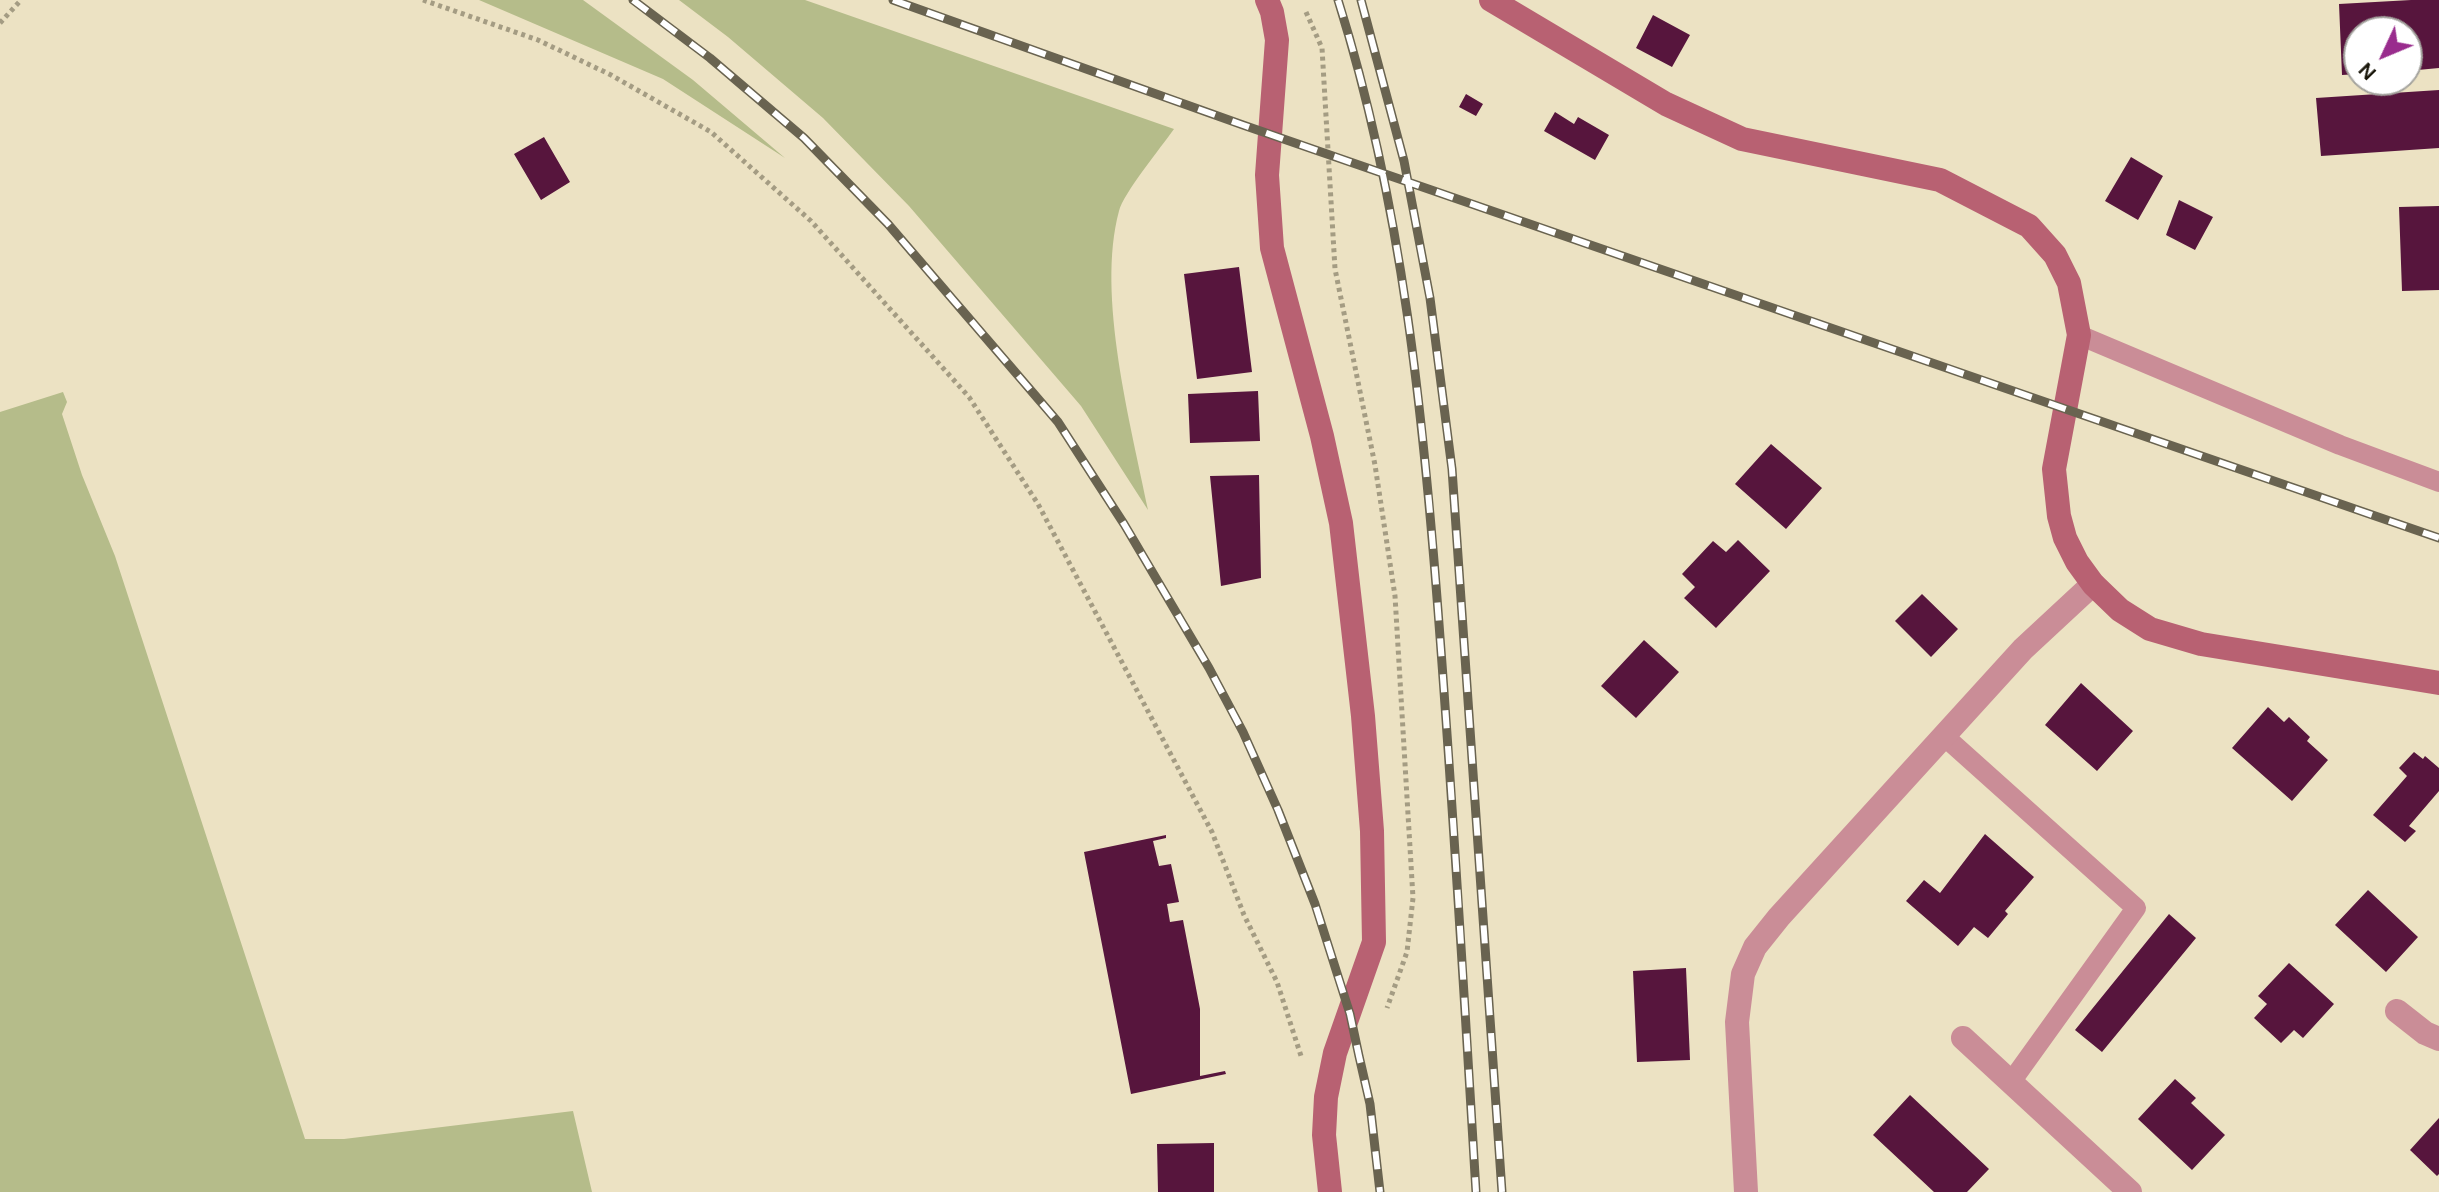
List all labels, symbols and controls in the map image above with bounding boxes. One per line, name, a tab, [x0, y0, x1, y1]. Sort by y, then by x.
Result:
north arrow	[2343, 16, 2423, 96]
text: N	[2352, 57, 2382, 86]

